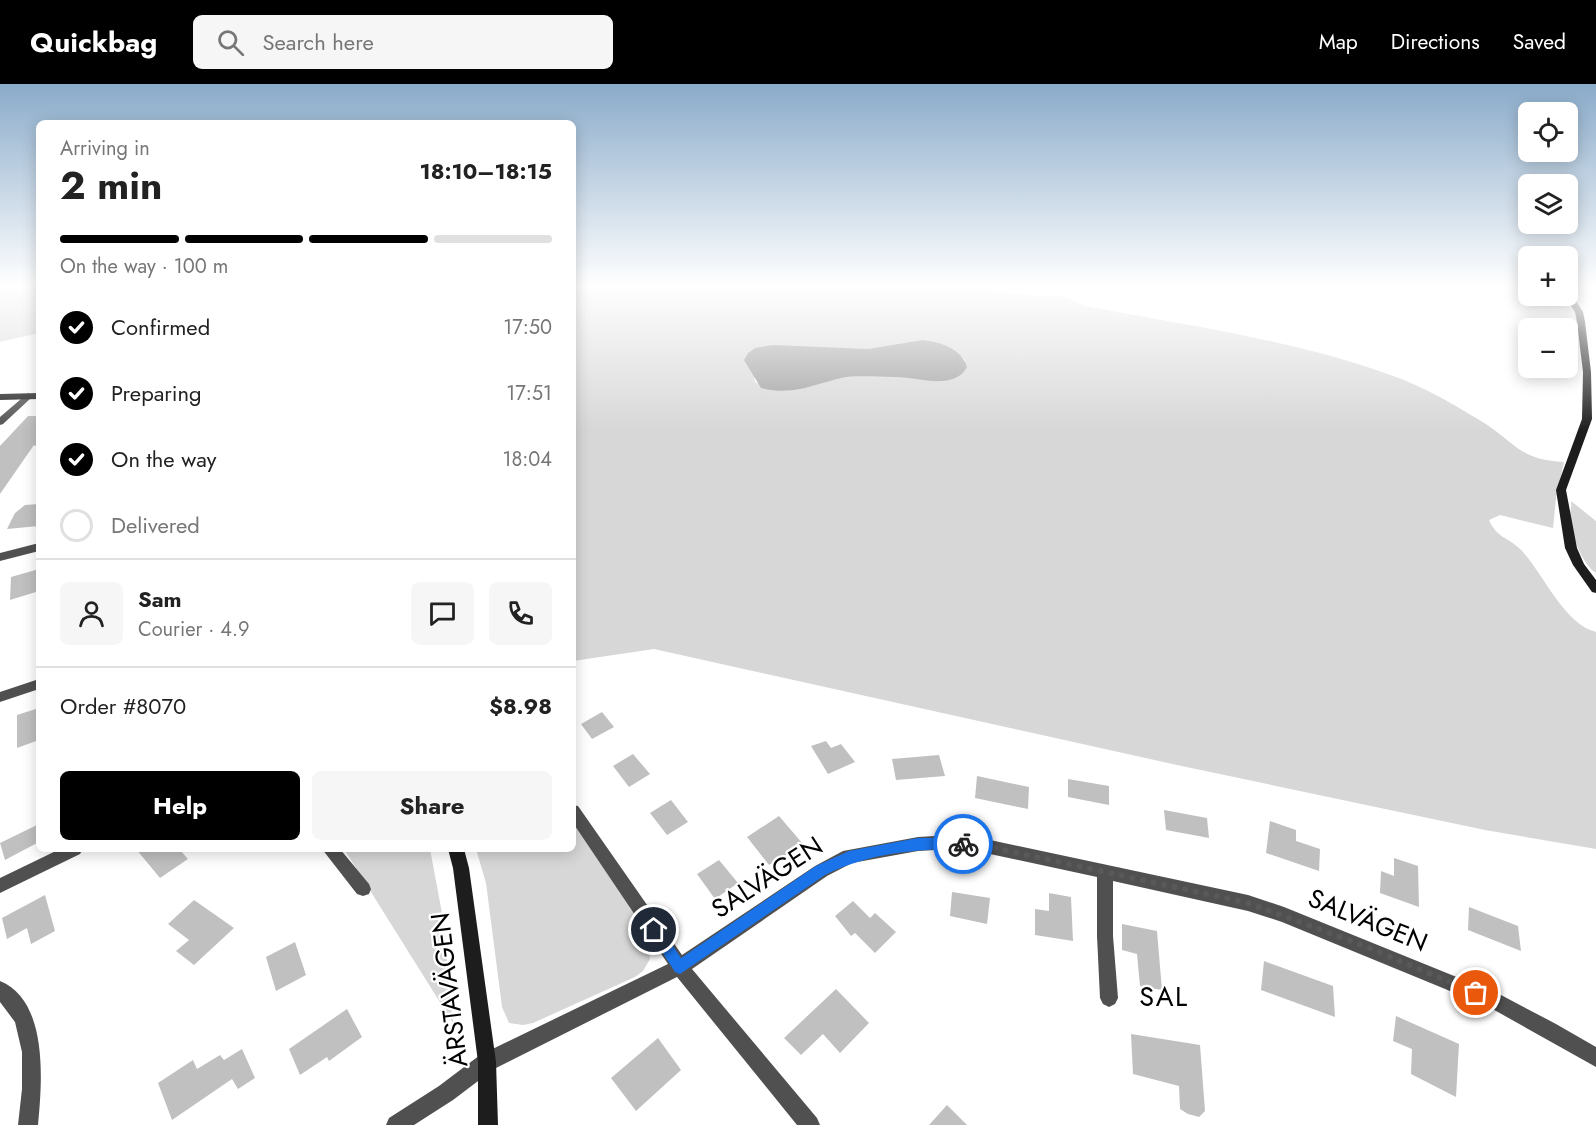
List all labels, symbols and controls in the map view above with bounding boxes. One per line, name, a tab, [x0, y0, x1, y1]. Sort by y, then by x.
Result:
search box	[193, 15, 613, 69]
text: Quickbag	[30, 22, 157, 63]
icon: search	[214, 26, 247, 59]
text: Search here	[262, 26, 374, 58]
text: Map	[1319, 27, 1358, 57]
text: Directions	[1391, 27, 1480, 57]
text: Saved	[1513, 27, 1566, 57]
map controls	[1518, 102, 1578, 378]
button: locate	[1518, 102, 1578, 162]
text: Arriving in	[60, 134, 150, 163]
text: 18:10–18:15	[419, 155, 552, 187]
text: 2 min	[60, 157, 162, 214]
button: layers	[1518, 174, 1578, 234]
button: +	[1518, 246, 1578, 306]
text: On the way · 100 m	[60, 252, 228, 281]
icon: check	[60, 311, 93, 344]
text: Confirmed	[111, 311, 210, 343]
text: 17:50	[503, 313, 552, 342]
button: −	[1518, 318, 1578, 378]
icon: check	[60, 377, 93, 410]
text: Preparing	[111, 377, 202, 409]
text: 17:51	[506, 379, 552, 408]
icon: check	[60, 443, 93, 476]
text: On the way	[111, 443, 216, 475]
text: 18:04	[502, 445, 552, 474]
text: Delivered	[111, 509, 200, 541]
button: person	[60, 582, 123, 645]
button: chat	[411, 582, 474, 645]
button: phone	[489, 582, 552, 645]
text: Sam	[138, 583, 182, 615]
text: Courier · 4.9	[138, 615, 250, 644]
text: Order #8070	[60, 690, 186, 722]
text: $8.98	[489, 690, 552, 722]
button: Help	[60, 771, 300, 840]
button: Share	[312, 771, 552, 840]
courier	[933, 814, 993, 874]
street label: SALVÄGEN	[704, 827, 830, 927]
icon: bike	[947, 828, 980, 861]
street label: SALVÄGEN	[1302, 879, 1434, 961]
pin	[628, 904, 679, 955]
street label: ÄRSTAVÄGEN	[421, 910, 477, 1070]
icon: home	[637, 913, 670, 946]
pin	[1450, 967, 1501, 1018]
icon: bag	[1459, 976, 1492, 1009]
district label: SAL	[1139, 977, 1189, 1016]

